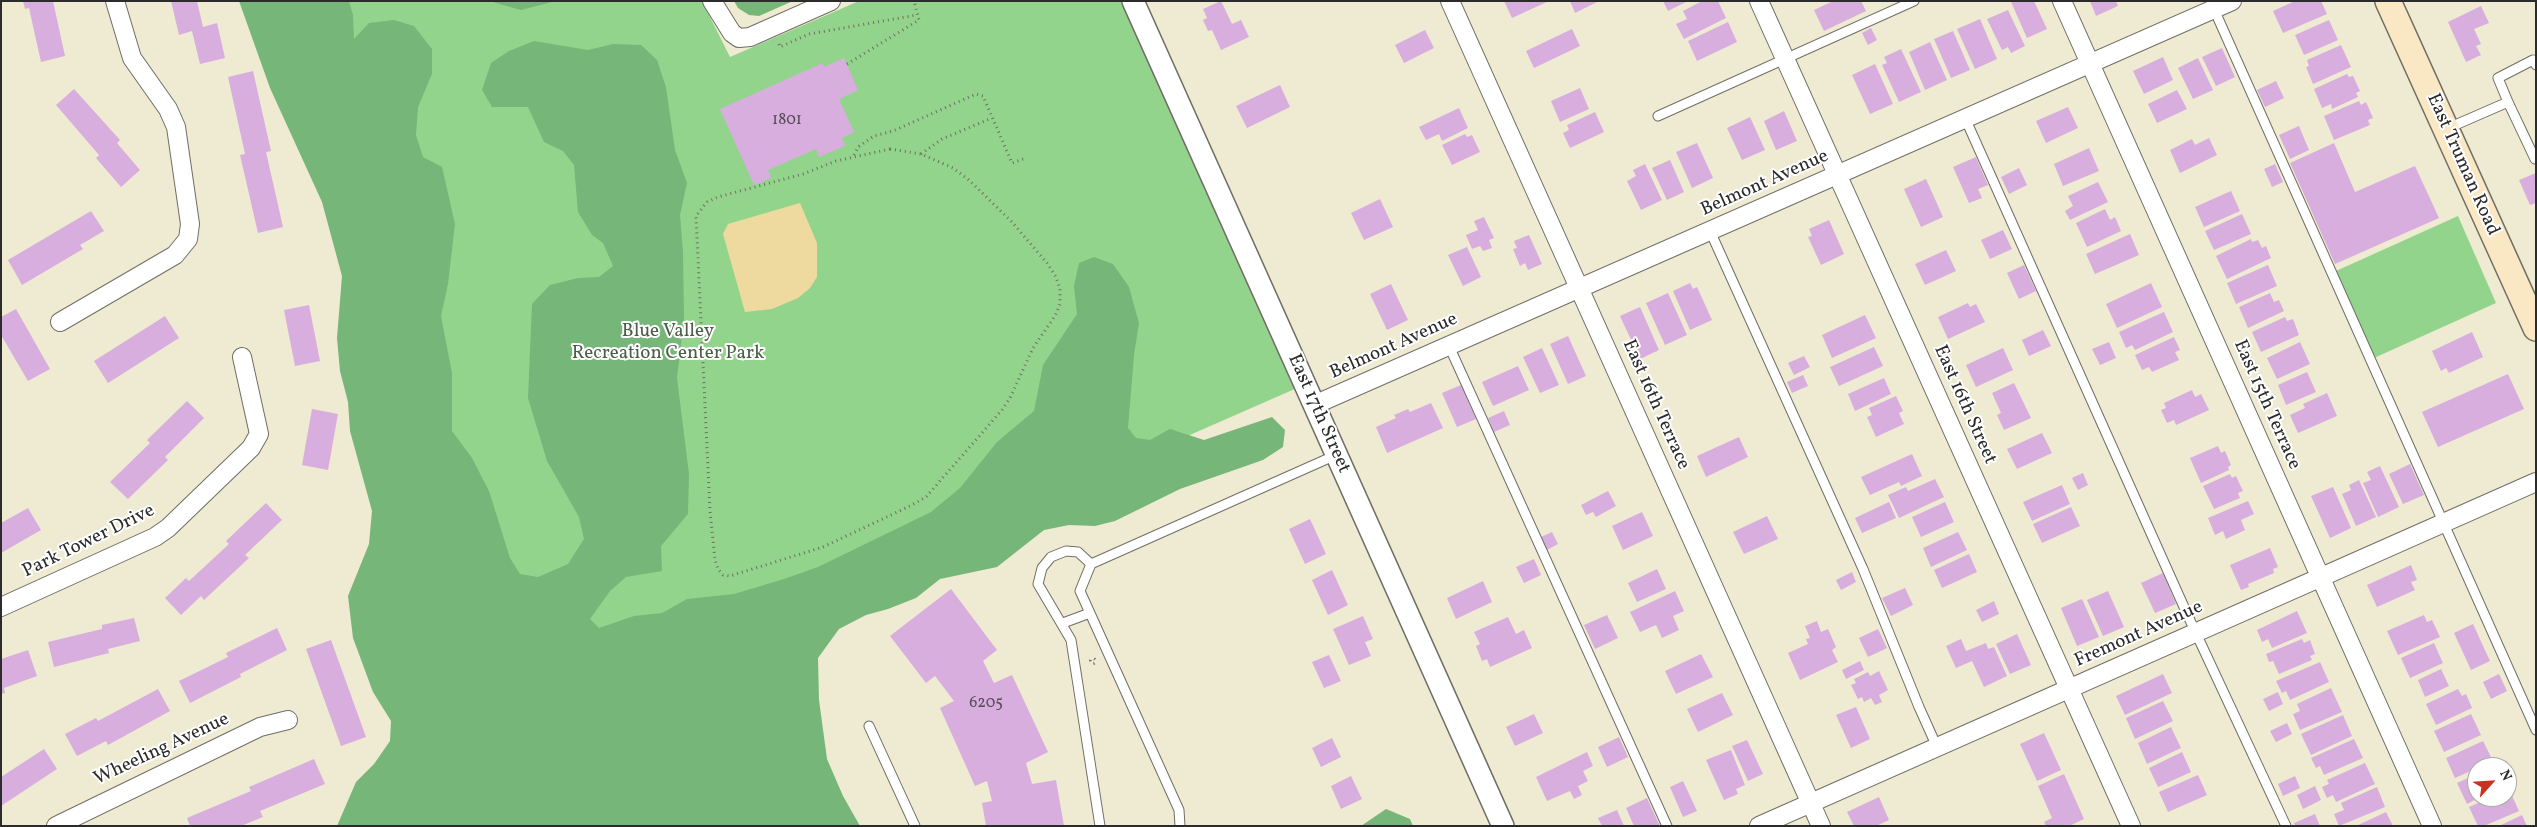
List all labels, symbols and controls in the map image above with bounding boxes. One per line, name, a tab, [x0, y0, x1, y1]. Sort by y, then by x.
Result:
street label: East Truman Road	[2421, 91, 2503, 239]
house number: 1801	[772, 111, 802, 131]
street label: Belmont Avenue	[1698, 146, 1832, 222]
street label: Belmont Avenue	[1327, 309, 1461, 385]
park label: Blue Valley Recreation Center Park	[572, 322, 764, 366]
street label: East 16th Terrace	[1616, 336, 1694, 474]
street label: East 15th Terrace	[2227, 337, 2305, 473]
street label: East 16th Street	[1928, 342, 2000, 468]
street label: East 17th Street	[1282, 351, 1354, 477]
street label: Park Tower Drive	[19, 500, 159, 584]
street label: Fremont Avenue	[2071, 597, 2207, 673]
house number: 6205	[969, 694, 1003, 714]
street label: Wheeling Avenue	[91, 709, 233, 791]
north arrow	[2467, 757, 2517, 807]
text: N	[2494, 767, 2516, 784]

